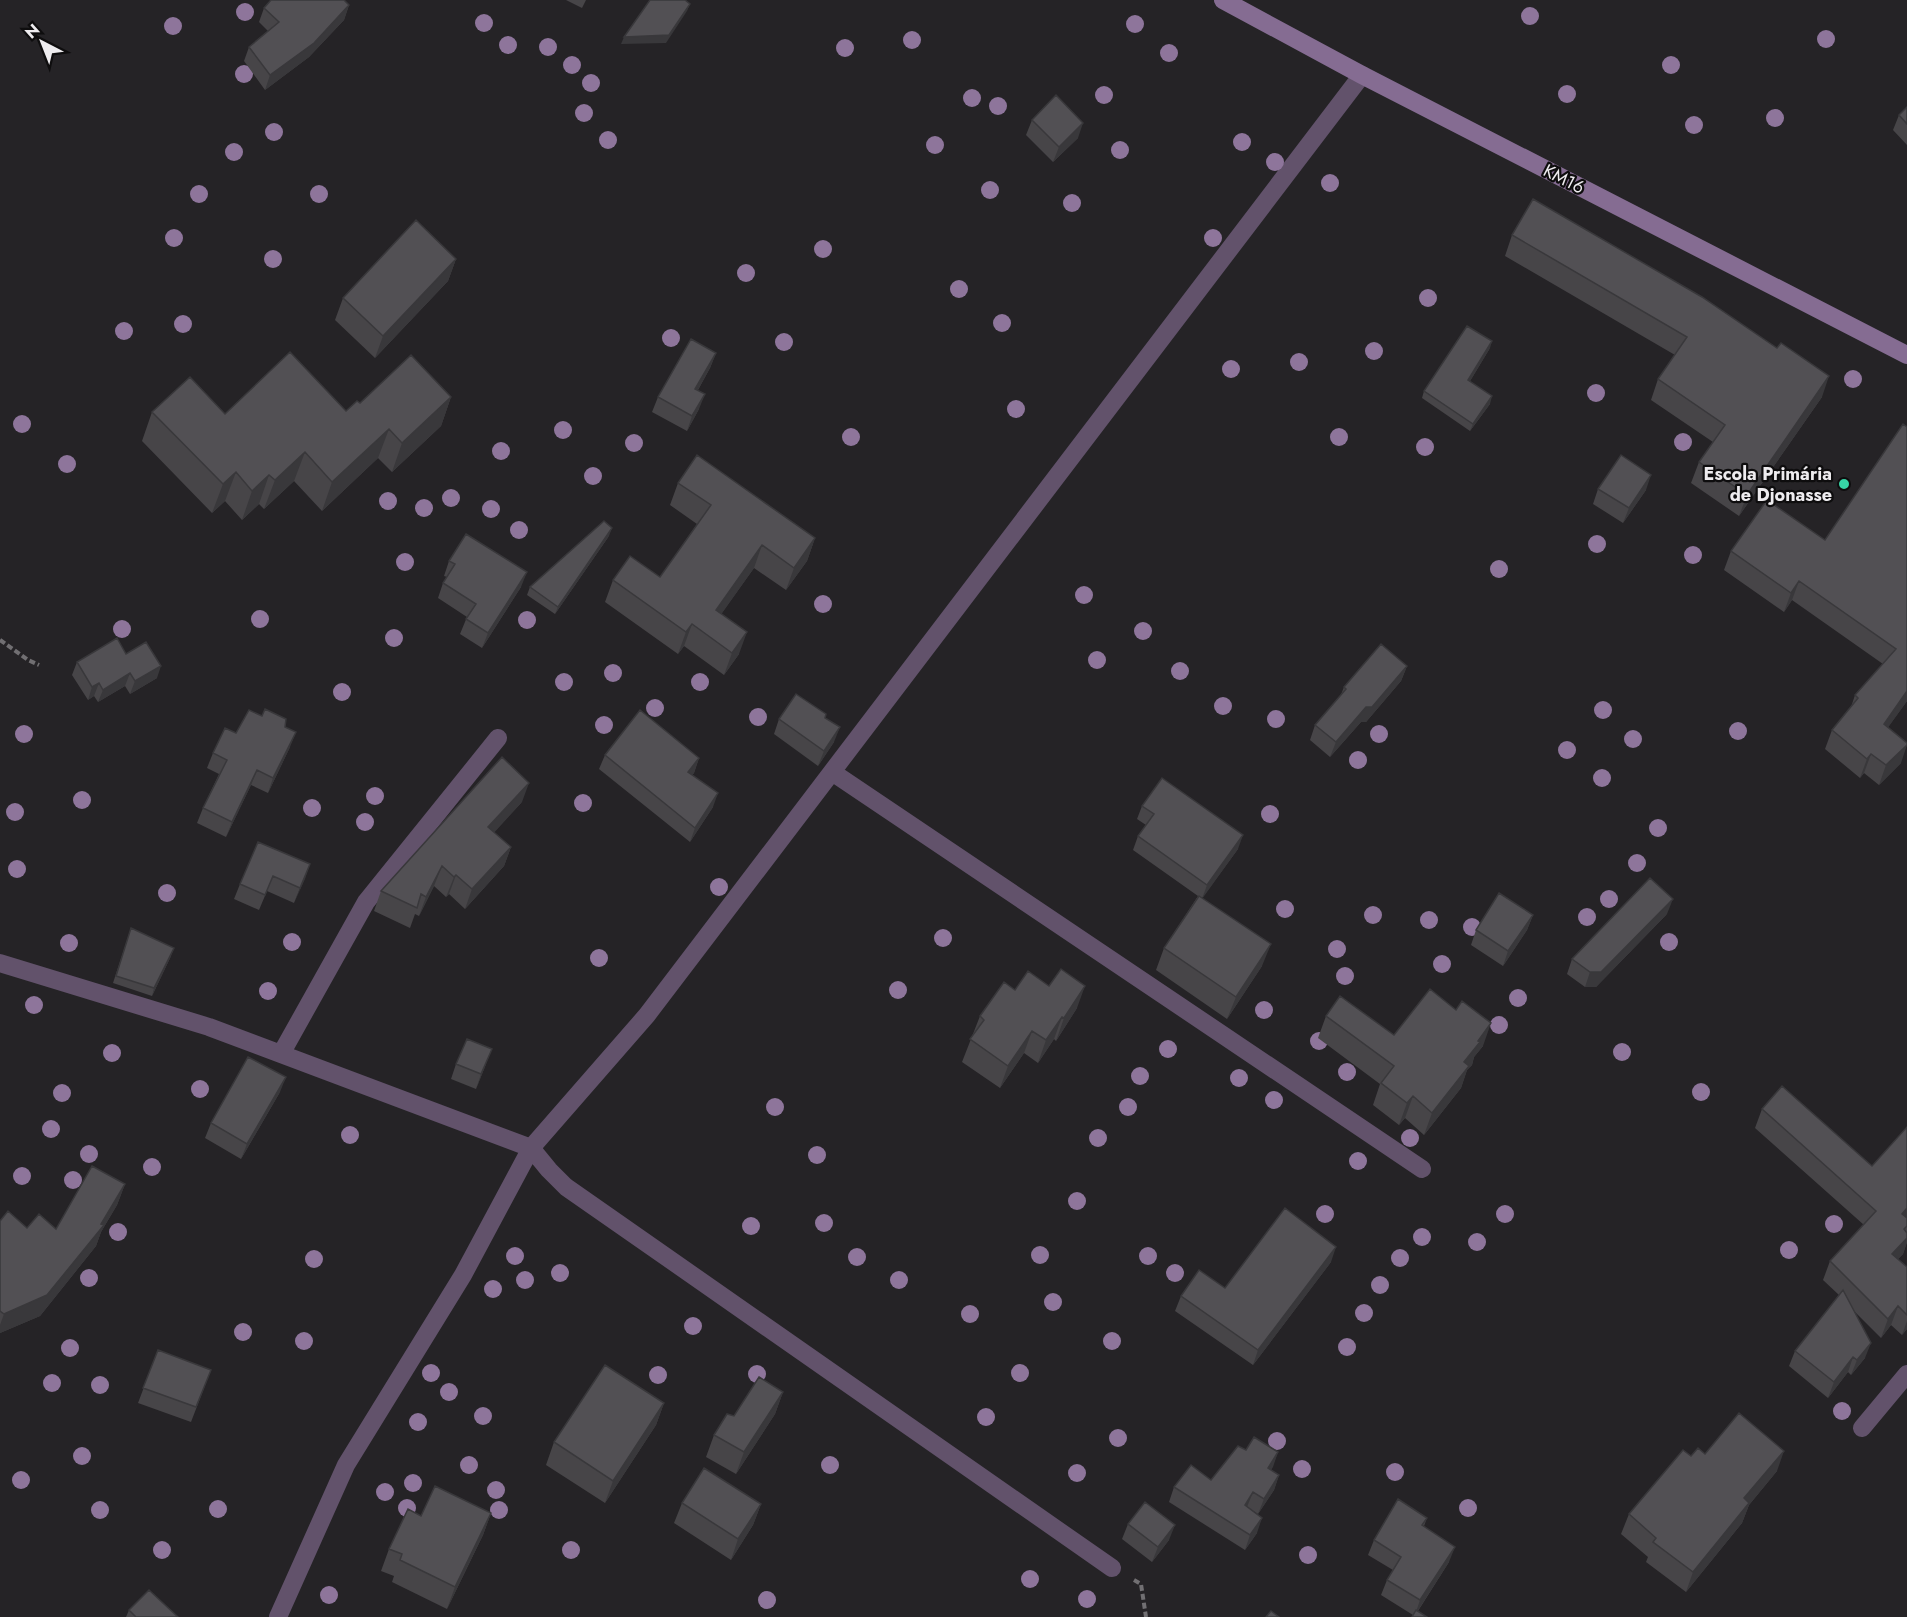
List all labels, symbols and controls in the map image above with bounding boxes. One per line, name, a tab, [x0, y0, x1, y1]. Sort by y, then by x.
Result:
north arrow	[12, 12, 72, 72]
text: N	[20, 18, 45, 44]
street label: KM16	[1539, 158, 1589, 200]
place label: Escola Primária de Djonasse	[1704, 461, 1832, 508]
marker: Escola Primária de Djonasse	[1837, 477, 1851, 491]

